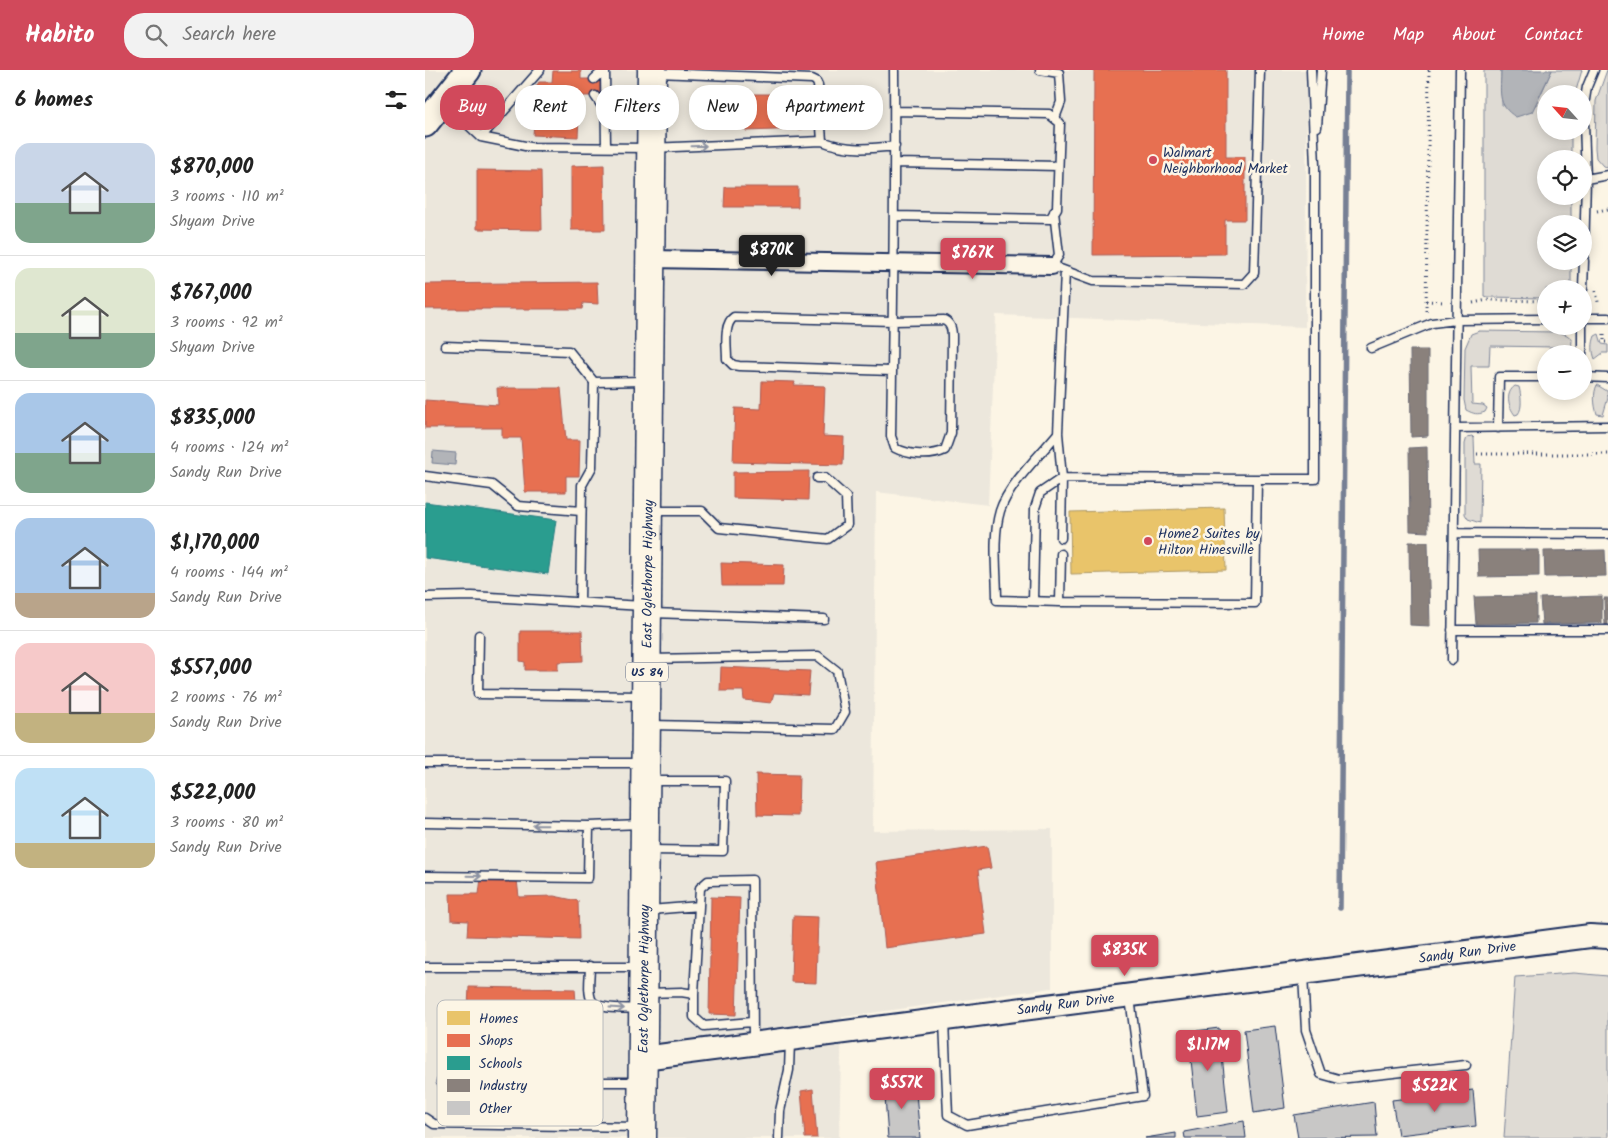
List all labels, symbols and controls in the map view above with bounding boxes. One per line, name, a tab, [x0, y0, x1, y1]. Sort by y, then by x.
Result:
search box	[124, 13, 474, 58]
text: Habito	[25, 16, 94, 55]
text: Search here	[182, 20, 276, 50]
icon: search	[142, 21, 170, 49]
text: Home	[1322, 21, 1365, 50]
text: Map	[1393, 21, 1424, 50]
text: About	[1452, 21, 1496, 50]
text: Contact	[1524, 21, 1583, 50]
text: 6 homes	[15, 84, 93, 117]
chip: Buy	[440, 85, 505, 130]
chip: Rent	[515, 85, 586, 130]
chip: Filters	[596, 85, 679, 130]
chip: New	[689, 85, 757, 130]
chip: Apartment	[767, 85, 883, 130]
north arrow	[1537, 85, 1593, 140]
map controls	[1537, 85, 1592, 400]
icon: filters	[382, 86, 410, 114]
one-way arrow	[690, 141, 706, 151]
place label: Walmart Neighborhood Market	[1163, 142, 1288, 180]
button: locate	[1537, 150, 1592, 205]
text: $870,000	[170, 151, 253, 184]
marker: Walmart Neighborhood Market	[1147, 154, 1159, 166]
icon: home	[55, 163, 115, 223]
text: 3 rooms · 110 m²	[170, 184, 284, 209]
text: Shyam Drive	[170, 209, 255, 234]
button: layers	[1537, 215, 1592, 270]
pin: $870K	[737, 234, 807, 277]
text: $870K	[750, 238, 794, 263]
pin: $767K	[938, 238, 1008, 280]
text: $767K	[952, 241, 994, 266]
text: $767,000	[170, 277, 251, 310]
button: +	[1537, 280, 1592, 335]
icon: home	[55, 288, 115, 348]
text: 3 rooms · 92 m²	[170, 310, 283, 335]
text: Shyam Drive	[170, 335, 255, 360]
button: −	[1537, 345, 1592, 400]
text: $835,000	[170, 402, 255, 435]
icon: home	[55, 413, 115, 473]
text: 4 rooms · 124 m²	[170, 435, 288, 460]
text: Sandy Run Drive	[170, 460, 282, 485]
street label: East Oglethorpe Highway	[637, 499, 660, 649]
place label: Home2 Suites by Hilton Hinesville	[1158, 523, 1260, 561]
text: $1,170,000	[170, 527, 259, 560]
marker: Home2 Suites by Hilton Hinesville	[1142, 535, 1154, 547]
icon: home	[55, 538, 115, 598]
text: 4 rooms · 144 m²	[170, 560, 288, 585]
text: Sandy Run Drive	[170, 585, 282, 610]
text: $557,000	[170, 652, 251, 685]
road number: US 84	[626, 662, 668, 682]
icon: home	[55, 663, 115, 723]
text: 2 rooms · 76 m²	[170, 685, 282, 710]
text: Sandy Run Drive	[170, 710, 282, 735]
text: $522,000	[170, 777, 255, 810]
icon: home	[55, 788, 115, 848]
text: 3 rooms · 80 m²	[170, 810, 283, 835]
one-way arrow	[533, 820, 549, 830]
text: Sandy Run Drive	[170, 835, 282, 860]
one-way arrow	[465, 872, 481, 881]
street label: East Oglethorpe Highway	[633, 904, 656, 1054]
pin: $835K	[1090, 934, 1160, 977]
street label: Sandy Run Drive	[1417, 936, 1518, 970]
text: $835K	[1102, 938, 1148, 963]
street label: Sandy Run Drive	[1016, 987, 1116, 1022]
legend	[437, 1000, 603, 1126]
one-way arrow	[608, 1003, 624, 1012]
text: Homes	[479, 1008, 518, 1030]
text: Shops	[479, 1030, 513, 1052]
pin: $1.17M	[1167, 1030, 1249, 1072]
text: $1.17M	[1187, 1033, 1229, 1058]
text: Schools	[479, 1053, 522, 1075]
pin: $557K	[867, 1068, 937, 1110]
pin: $522K	[1400, 1070, 1470, 1113]
text: $557K	[881, 1071, 923, 1096]
text: $522K	[1412, 1074, 1458, 1099]
text: Industry	[479, 1075, 528, 1097]
text: Other	[479, 1098, 513, 1120]

